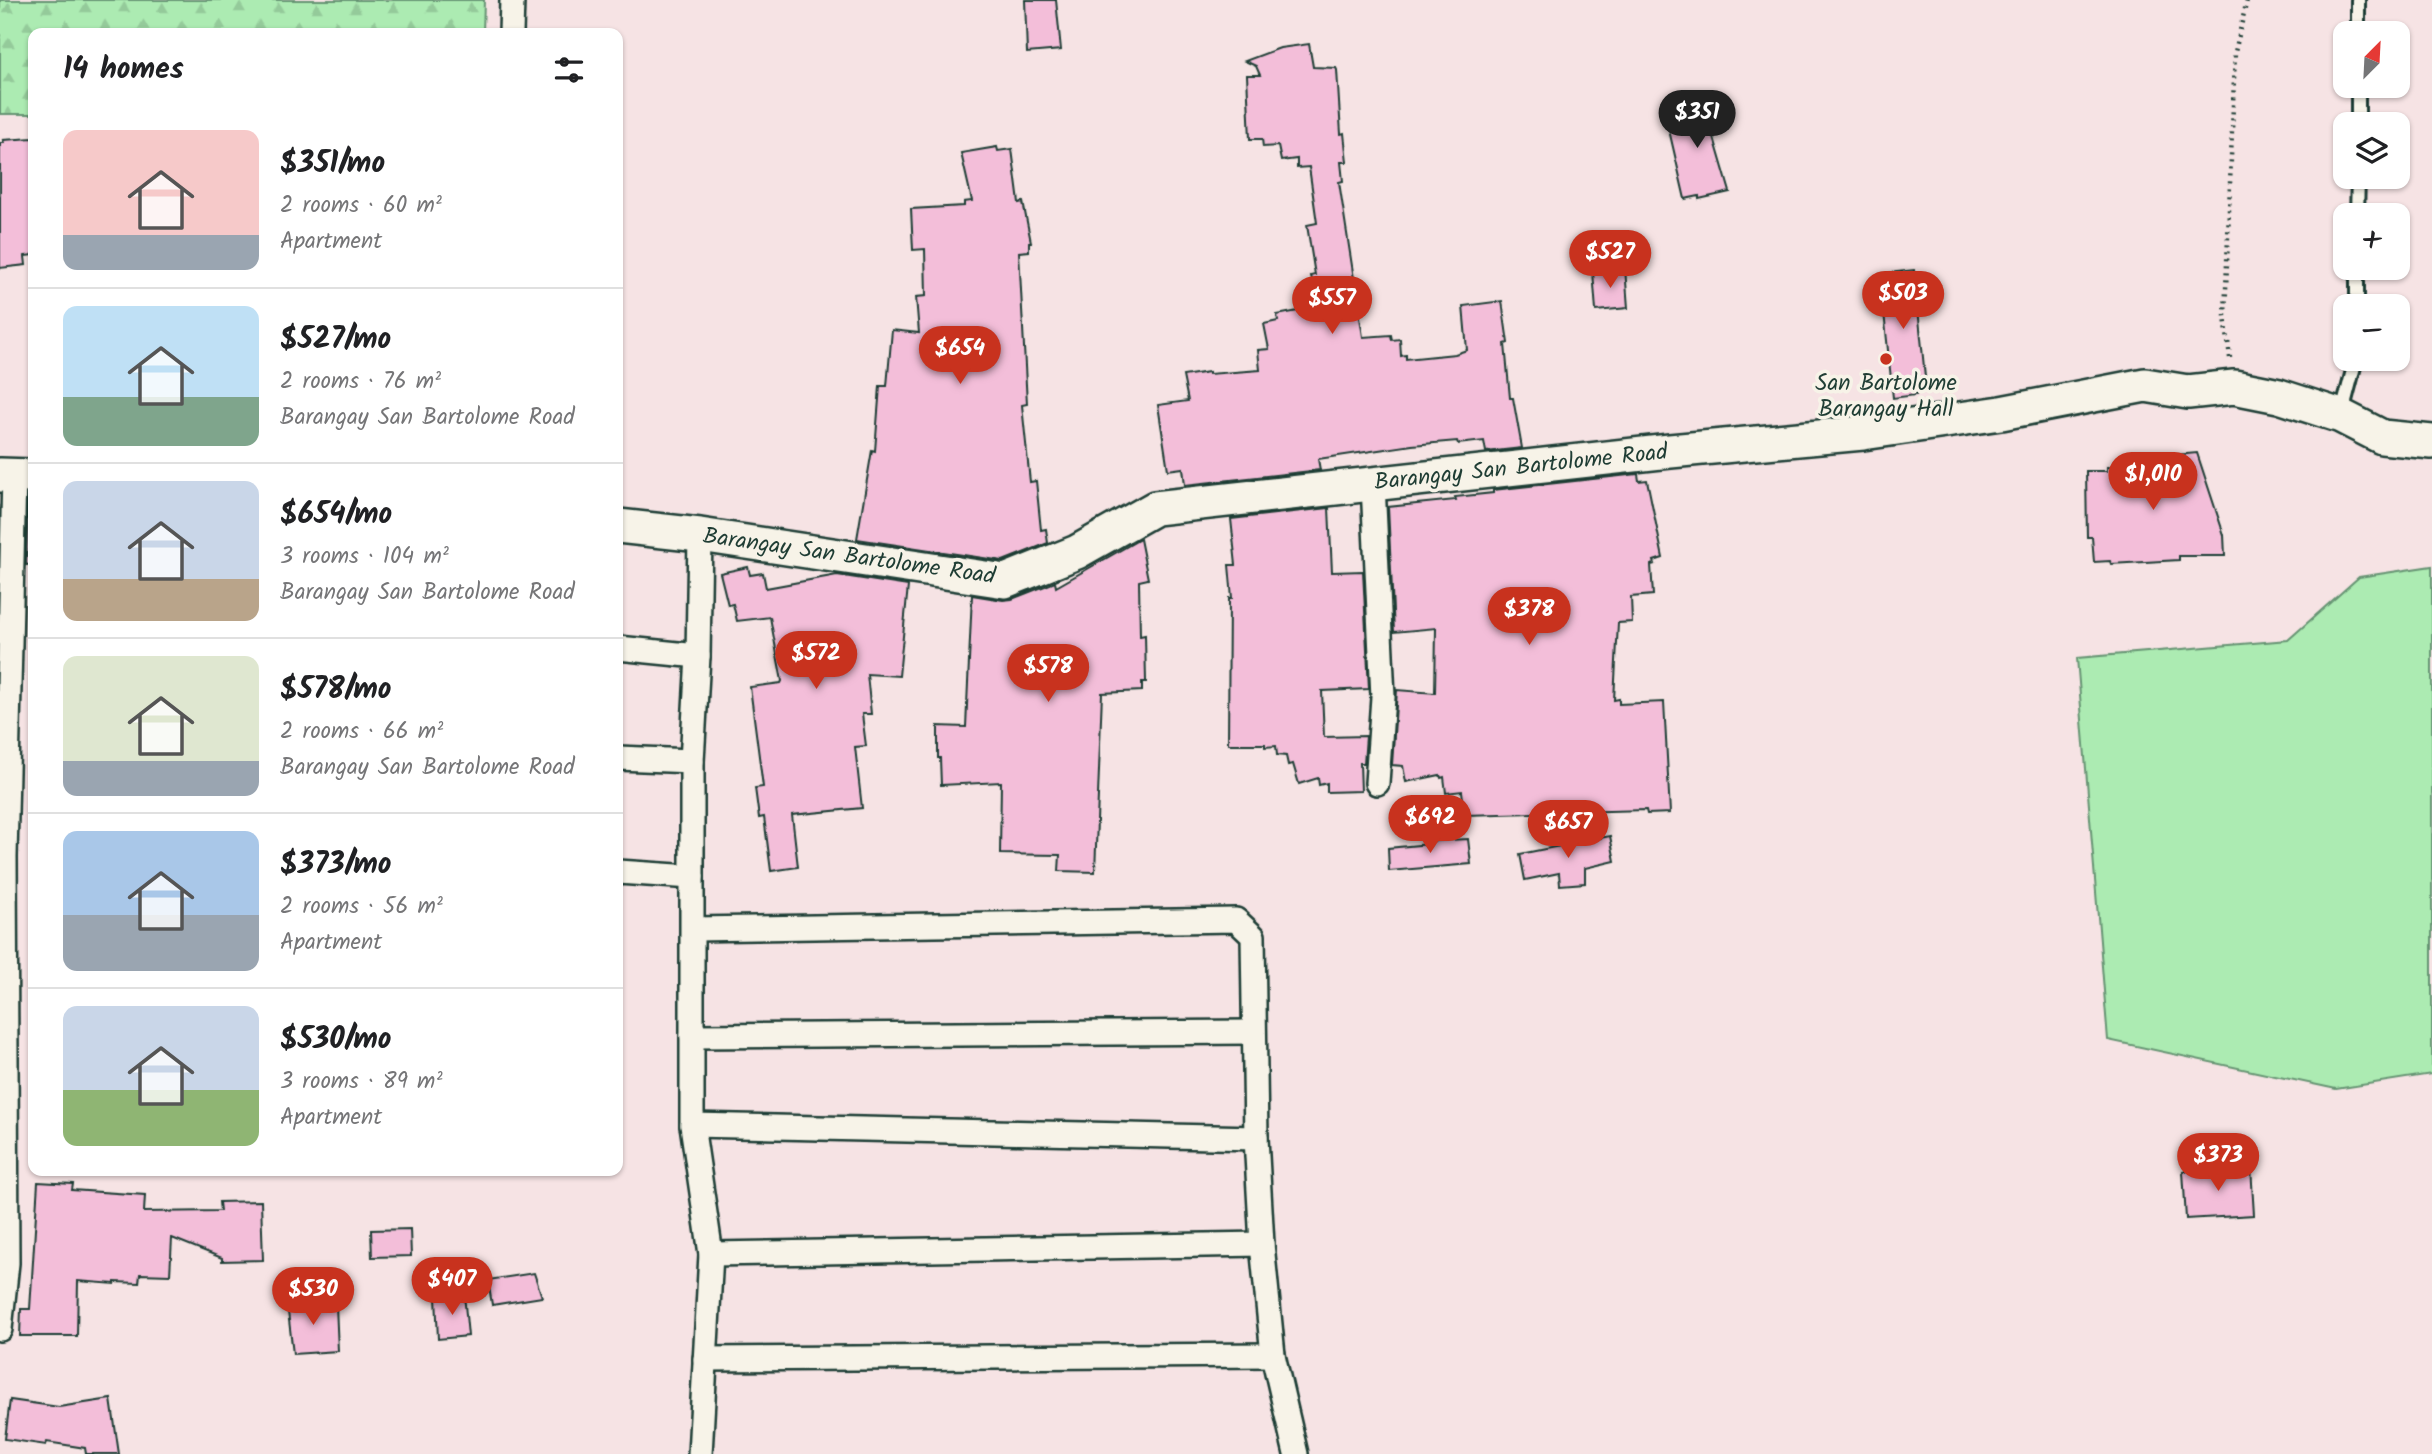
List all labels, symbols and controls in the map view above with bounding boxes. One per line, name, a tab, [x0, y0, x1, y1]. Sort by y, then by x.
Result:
north arrow	[2333, 21, 2410, 98]
map controls	[2333, 21, 2410, 371]
text: 14 homes	[63, 46, 184, 94]
icon: filters	[550, 51, 588, 89]
pin: $351	[1656, 90, 1738, 150]
text: $351	[1675, 95, 1719, 131]
button: layers	[2333, 112, 2410, 189]
text: $351/mo	[280, 140, 385, 188]
icon: home	[119, 158, 203, 242]
text: 2 rooms · 60 m²	[280, 188, 442, 224]
button: +	[2333, 203, 2410, 280]
text: Apartment	[280, 224, 382, 260]
pin: $527	[1569, 230, 1651, 290]
text: $527	[1585, 235, 1635, 271]
pin: $503	[1862, 272, 1944, 331]
pin: $557	[1291, 276, 1373, 336]
text: $503	[1878, 276, 1928, 312]
text: $557	[1308, 281, 1356, 317]
button: −	[2333, 294, 2410, 371]
text: $527/mo	[280, 316, 391, 364]
pin: $654	[919, 326, 1001, 386]
text: $654	[935, 331, 985, 367]
icon: home	[119, 334, 203, 418]
marker: San Bartolome Barangay Hall	[1878, 351, 1894, 367]
text: 2 rooms · 76 m²	[280, 364, 441, 400]
place label: San Bartolome Barangay Hall	[1815, 366, 1957, 428]
text: Barangay San Bartolome Road	[280, 400, 575, 436]
street label: Barangay San Bartolome Road	[1373, 435, 1670, 501]
pin: $1,010	[2096, 452, 2210, 512]
text: $1,010	[2124, 457, 2182, 493]
text: $654/mo	[280, 491, 392, 539]
icon: home	[119, 509, 203, 593]
street label: Barangay San Bartolome Road	[701, 519, 998, 595]
text: 3 rooms · 104 m²	[280, 539, 449, 575]
text: Barangay San Bartolome Road	[280, 575, 575, 611]
pin: $378	[1488, 588, 1570, 647]
text: $378	[1504, 592, 1554, 628]
pin: $572	[775, 632, 857, 691]
text: $572	[791, 636, 841, 672]
pin: $578	[1007, 644, 1089, 704]
text: $578	[1023, 649, 1073, 685]
text: $578/mo	[280, 666, 392, 714]
icon: home	[119, 684, 203, 768]
text: 2 rooms · 66 m²	[280, 714, 443, 750]
text: Barangay San Bartolome Road	[280, 750, 575, 786]
pin: $692	[1389, 796, 1471, 855]
text: $692	[1404, 800, 1456, 836]
pin: $657	[1527, 800, 1609, 860]
text: $657	[1544, 805, 1592, 841]
text: $373/mo	[280, 841, 391, 889]
icon: home	[119, 859, 203, 943]
text: 2 rooms · 56 m²	[280, 889, 443, 925]
text: Apartment	[280, 925, 382, 961]
text: $530/mo	[280, 1016, 391, 1064]
icon: home	[119, 1034, 203, 1118]
text: 3 rooms · 89 m²	[280, 1064, 443, 1100]
text: Apartment	[280, 1100, 382, 1136]
pin: $373	[2177, 1134, 2259, 1193]
text: $373	[2193, 1138, 2243, 1174]
pin: $407	[411, 1258, 493, 1317]
text: $407	[428, 1262, 476, 1298]
pin: $530	[272, 1268, 354, 1327]
text: $530	[288, 1272, 338, 1308]

